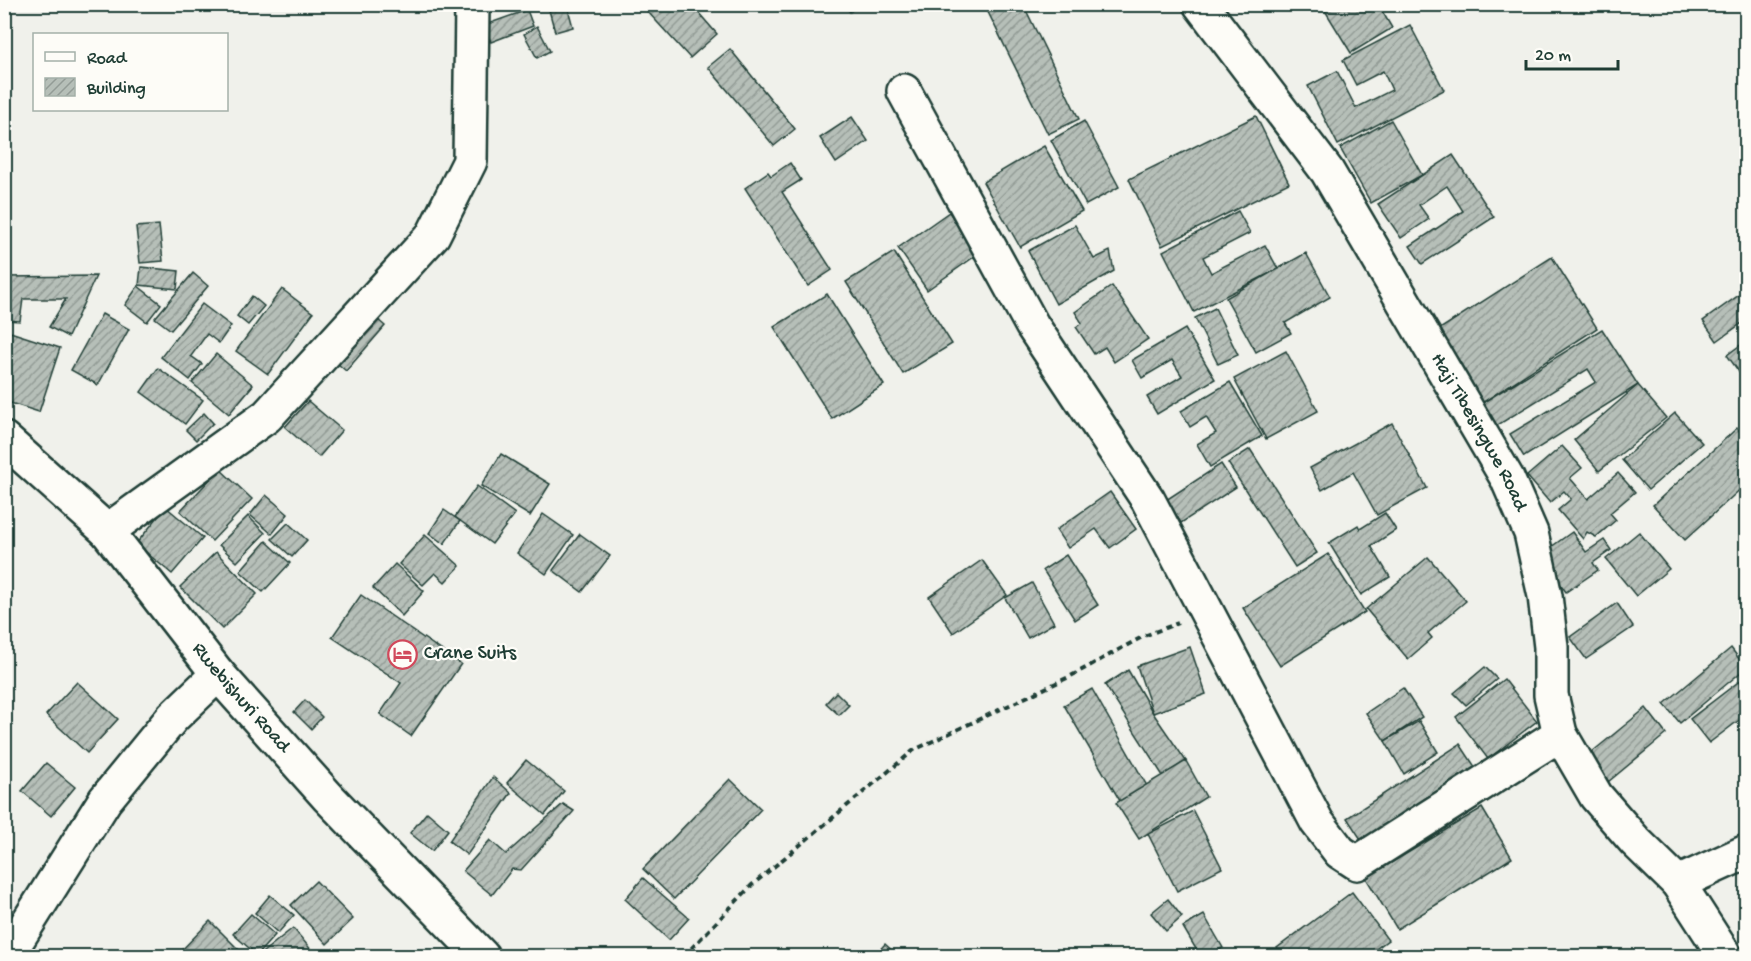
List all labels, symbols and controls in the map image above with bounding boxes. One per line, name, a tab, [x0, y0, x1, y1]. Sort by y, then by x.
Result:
legend	[33, 33, 228, 111]
scale bar	[1526, 33, 1618, 71]
text: 20 m	[1535, 46, 1571, 67]
text: Road	[87, 49, 128, 70]
text: Building	[86, 79, 146, 100]
street label: Haji Tibesingwe Road	[1425, 349, 1532, 517]
street label: Rwebishuri Road	[187, 638, 296, 760]
hotel icon: Crane Suits	[387, 638, 419, 670]
place label: Crane Suits	[424, 643, 517, 666]

